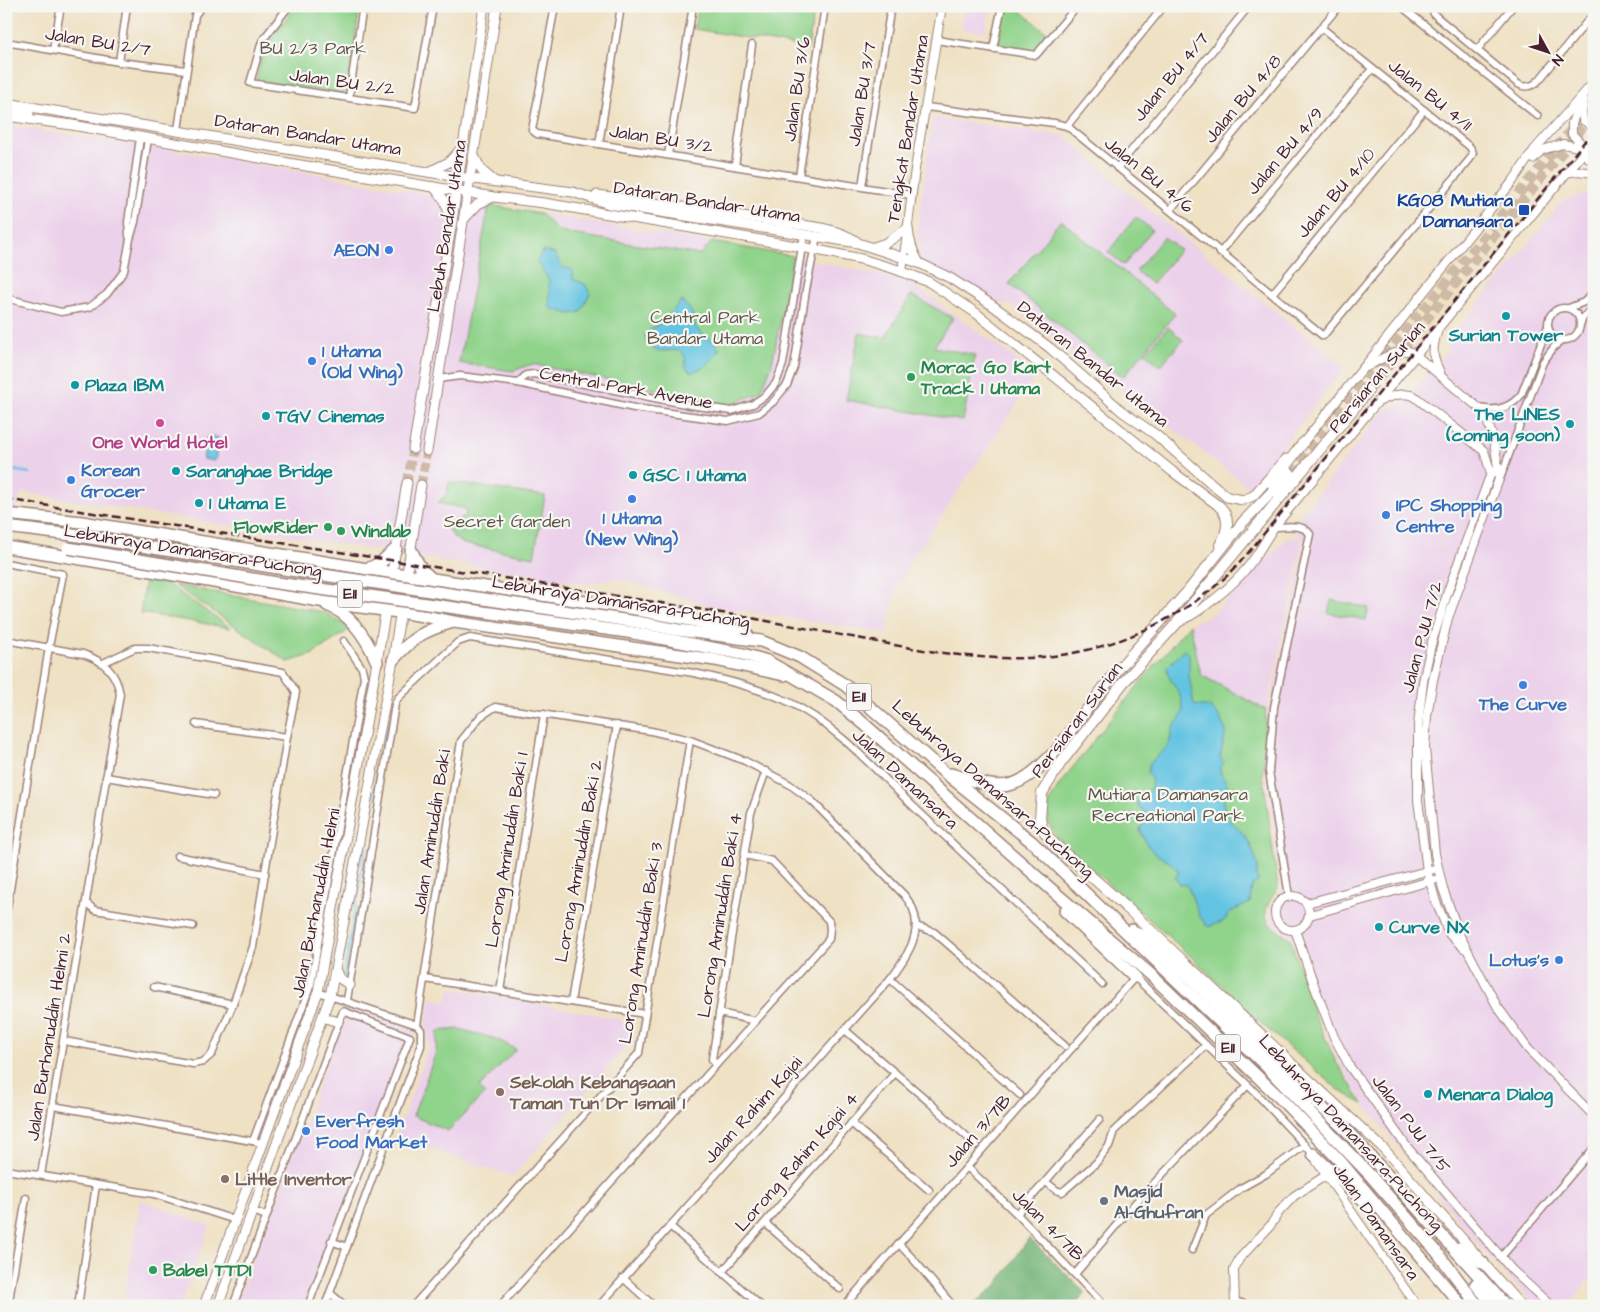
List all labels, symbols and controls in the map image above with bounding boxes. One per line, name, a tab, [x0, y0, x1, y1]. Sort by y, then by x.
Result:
street label: Jalan BU 2/7	[43, 21, 153, 63]
street label: Jalan BU 4/7	[1127, 27, 1215, 127]
north arrow	[1522, 28, 1572, 78]
street label: Tengkat Bandar Utama	[881, 33, 936, 225]
street label: Jalan BU 3/6	[777, 35, 817, 143]
park label: BU 2/3 Park	[260, 36, 366, 61]
street label: Jalan BU 3/7	[841, 40, 883, 148]
street label: Jalan BU 4/8	[1198, 49, 1288, 149]
text: N	[1547, 50, 1568, 70]
street label: Jalan BU 4/11	[1382, 53, 1478, 137]
street label: Jalan BU 2/2	[288, 62, 397, 102]
street label: Jalan BU 4/9	[1241, 102, 1329, 200]
street label: Dataran Bandar Utama	[213, 108, 403, 162]
street label: Jalan BU 3/2	[607, 118, 715, 160]
street label: Jalan BU 4/6	[1099, 131, 1199, 219]
street label: Lebuh Bandar Utama	[421, 138, 473, 314]
street label: Jalan BU 4/10	[1291, 142, 1381, 244]
street label: Dataran Bandar Utama	[612, 175, 802, 229]
place label: KG08 Mutiara Damansara	[1397, 188, 1514, 234]
marker: KG08 Mutiara Damansara	[1517, 203, 1531, 217]
place label: AEON	[333, 238, 380, 263]
marker: AEON	[383, 244, 395, 256]
street label: Dataran Bandar Utama	[1012, 295, 1174, 433]
park label: Central Park Bandar Utama	[647, 305, 763, 351]
marker: Surian Tower	[1500, 310, 1512, 322]
street label: Persiaran Surian	[1323, 316, 1431, 438]
place label: Surian Tower	[1448, 323, 1563, 348]
place label: 1 Utama (Old Wing)	[321, 339, 404, 386]
marker: 1 Utama (Old Wing)	[306, 355, 318, 367]
place label: Morac Go Kart Track 1 Utama	[920, 355, 1051, 401]
street label: Central Park Avenue	[538, 360, 715, 416]
marker: Morac Go Kart Track 1 Utama	[905, 371, 917, 383]
place label: Plaza IBM	[85, 373, 164, 398]
marker: Plaza IBM	[69, 379, 81, 391]
place label: The LINES (coming soon)	[1445, 402, 1561, 449]
place label: TGV Cinemas	[275, 404, 385, 429]
marker: TGV Cinemas	[260, 410, 272, 422]
marker: One World Hotel	[154, 417, 166, 429]
marker: The LINES (coming soon)	[1564, 418, 1576, 430]
place label: One World Hotel	[92, 430, 228, 455]
place label: Korean Grocer	[81, 458, 145, 504]
place label: Saranghae Bridge	[185, 459, 333, 485]
place label: GSC 1 Utama	[643, 463, 747, 488]
marker: Saranghae Bridge	[170, 465, 182, 477]
marker: GSC 1 Utama	[627, 469, 639, 481]
marker: Korean Grocer	[65, 474, 77, 486]
place label: 1 Utama E	[209, 491, 286, 516]
marker: 1 Utama (New Wing)	[626, 493, 638, 505]
place label: IPC Shopping Centre	[1396, 493, 1503, 539]
marker: 1 Utama E	[193, 497, 205, 509]
place label: 1 Utama (New Wing)	[585, 506, 679, 553]
park label: Secret Garden	[444, 509, 570, 534]
marker: IPC Shopping Centre	[1380, 509, 1392, 521]
place label: FlowRider	[234, 515, 318, 540]
street label: Lebuhraya Damansara–Puchong	[62, 518, 324, 585]
place label: Windlab	[350, 519, 412, 544]
marker: FlowRider	[322, 521, 334, 533]
marker: Windlab	[335, 525, 347, 537]
street label: Lebuhraya Damansara–Puchong	[490, 569, 752, 636]
street label: Jalan PJU 7/2	[1395, 578, 1449, 696]
road number: E11	[338, 580, 362, 608]
street label: Persiaran Surian	[1025, 657, 1129, 783]
marker: The Curve	[1517, 679, 1529, 691]
road number: E11	[846, 684, 872, 710]
place label: The Curve	[1478, 692, 1567, 717]
street label: Lebuhraya Damansara–Puchong	[886, 694, 1100, 885]
street label: Jalan Damansara	[846, 723, 964, 835]
street label: Jalan Aminuddin Baki	[407, 748, 457, 916]
street label: Lorong Aminuddin Baki 1	[479, 751, 536, 949]
street label: Lorong Aminuddin Baki 2	[549, 757, 610, 964]
park label: Mutiara Damansara Recreational Park	[1088, 782, 1248, 828]
street label: Jalan Burhanuddin Helmi	[285, 806, 347, 1000]
street label: Lorong Aminuddin Baki 4	[691, 811, 750, 1019]
street label: Lorong Aminuddin Baki 3	[613, 840, 670, 1046]
place label: Curve NX	[1389, 915, 1469, 940]
marker: Curve NX	[1373, 921, 1385, 933]
street label: Jalan Burhanuddin Helmi 2	[20, 931, 78, 1143]
place label: Lotus's	[1489, 948, 1549, 973]
marker: Lotus's	[1553, 954, 1565, 966]
street label: Lebuhraya Damansara–Puchong	[1252, 1029, 1449, 1238]
road number: E11	[1216, 1034, 1240, 1062]
street label: Jalan Rahim Kajai	[698, 1051, 808, 1169]
place label: Sekolah Kebangsaan Taman Tun Dr Ismail 1	[509, 1070, 686, 1116]
street label: Jalan PJU 7/5	[1366, 1070, 1456, 1179]
place label: Menara Dialog	[1438, 1082, 1554, 1108]
marker: Sekolah Kebangsaan Taman Tun Dr Ismail 1	[494, 1086, 506, 1098]
street label: Lorong Rahim Kajai 4	[729, 1087, 865, 1238]
marker: Menara Dialog	[1422, 1088, 1434, 1100]
street label: Jalan 3/71B	[939, 1089, 1017, 1173]
place label: Everfresh Food Market	[316, 1109, 428, 1155]
marker: Everfresh Food Market	[300, 1125, 312, 1137]
street label: Jalan Damansara	[1326, 1159, 1426, 1285]
place label: Little Inventor	[235, 1167, 352, 1192]
marker: Little Inventor	[219, 1173, 231, 1185]
place label: Masjid Al-Ghufran	[1114, 1179, 1203, 1225]
street label: Jalan 4/71B	[1006, 1183, 1090, 1267]
marker: Masjid Al-Ghufran	[1098, 1195, 1110, 1207]
place label: Babel TTDI	[163, 1258, 252, 1283]
marker: Babel TTDI	[147, 1264, 159, 1276]

